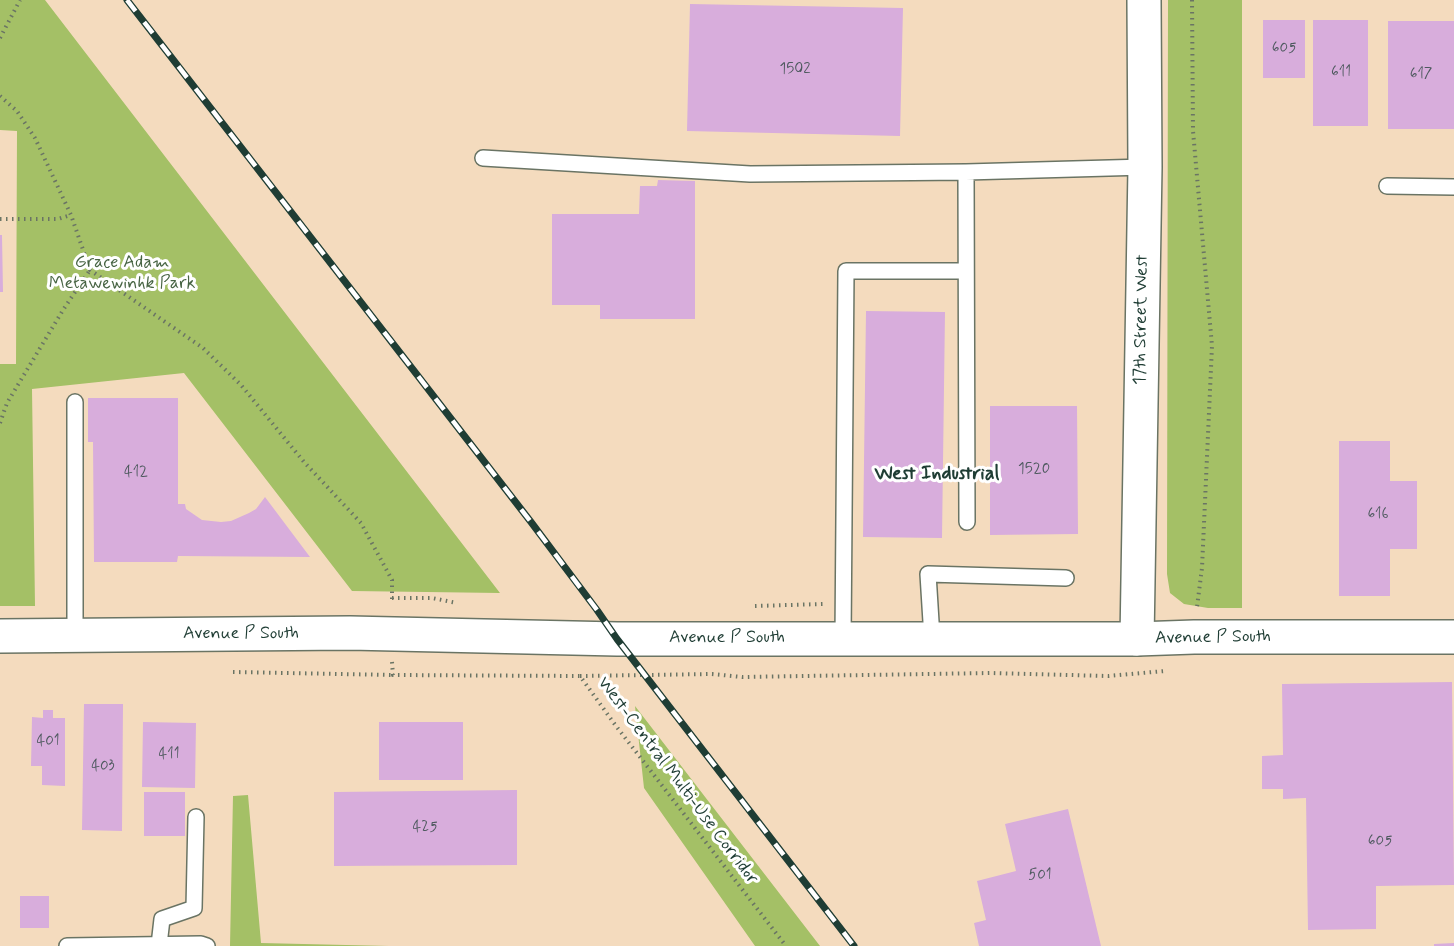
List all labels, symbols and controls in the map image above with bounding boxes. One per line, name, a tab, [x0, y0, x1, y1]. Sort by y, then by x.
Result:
house number: 605	[1272, 40, 1296, 58]
house number: 1502	[779, 61, 811, 79]
house number: 611	[1331, 64, 1351, 82]
house number: 617	[1410, 66, 1432, 84]
park label: Grace Adam Metawewinhk Park	[49, 252, 195, 294]
street label: 17th Street West	[1130, 255, 1154, 385]
house number: 1520	[1018, 461, 1050, 479]
district label: West Industrial	[875, 463, 999, 487]
house number: 412	[124, 464, 148, 482]
house number: 616	[1367, 506, 1389, 524]
street label: Avenue P South	[183, 623, 299, 645]
street label: Avenue P South	[1155, 626, 1271, 650]
street label: Avenue P South	[669, 627, 785, 649]
street label: West-Central Multi-Use Corridor	[592, 673, 762, 889]
house number: 401	[36, 733, 60, 751]
house number: 411	[158, 746, 180, 764]
house number: 403	[91, 758, 115, 776]
house number: 425	[413, 819, 437, 837]
house number: 605	[1368, 833, 1392, 851]
house number: 501	[1028, 867, 1052, 885]

